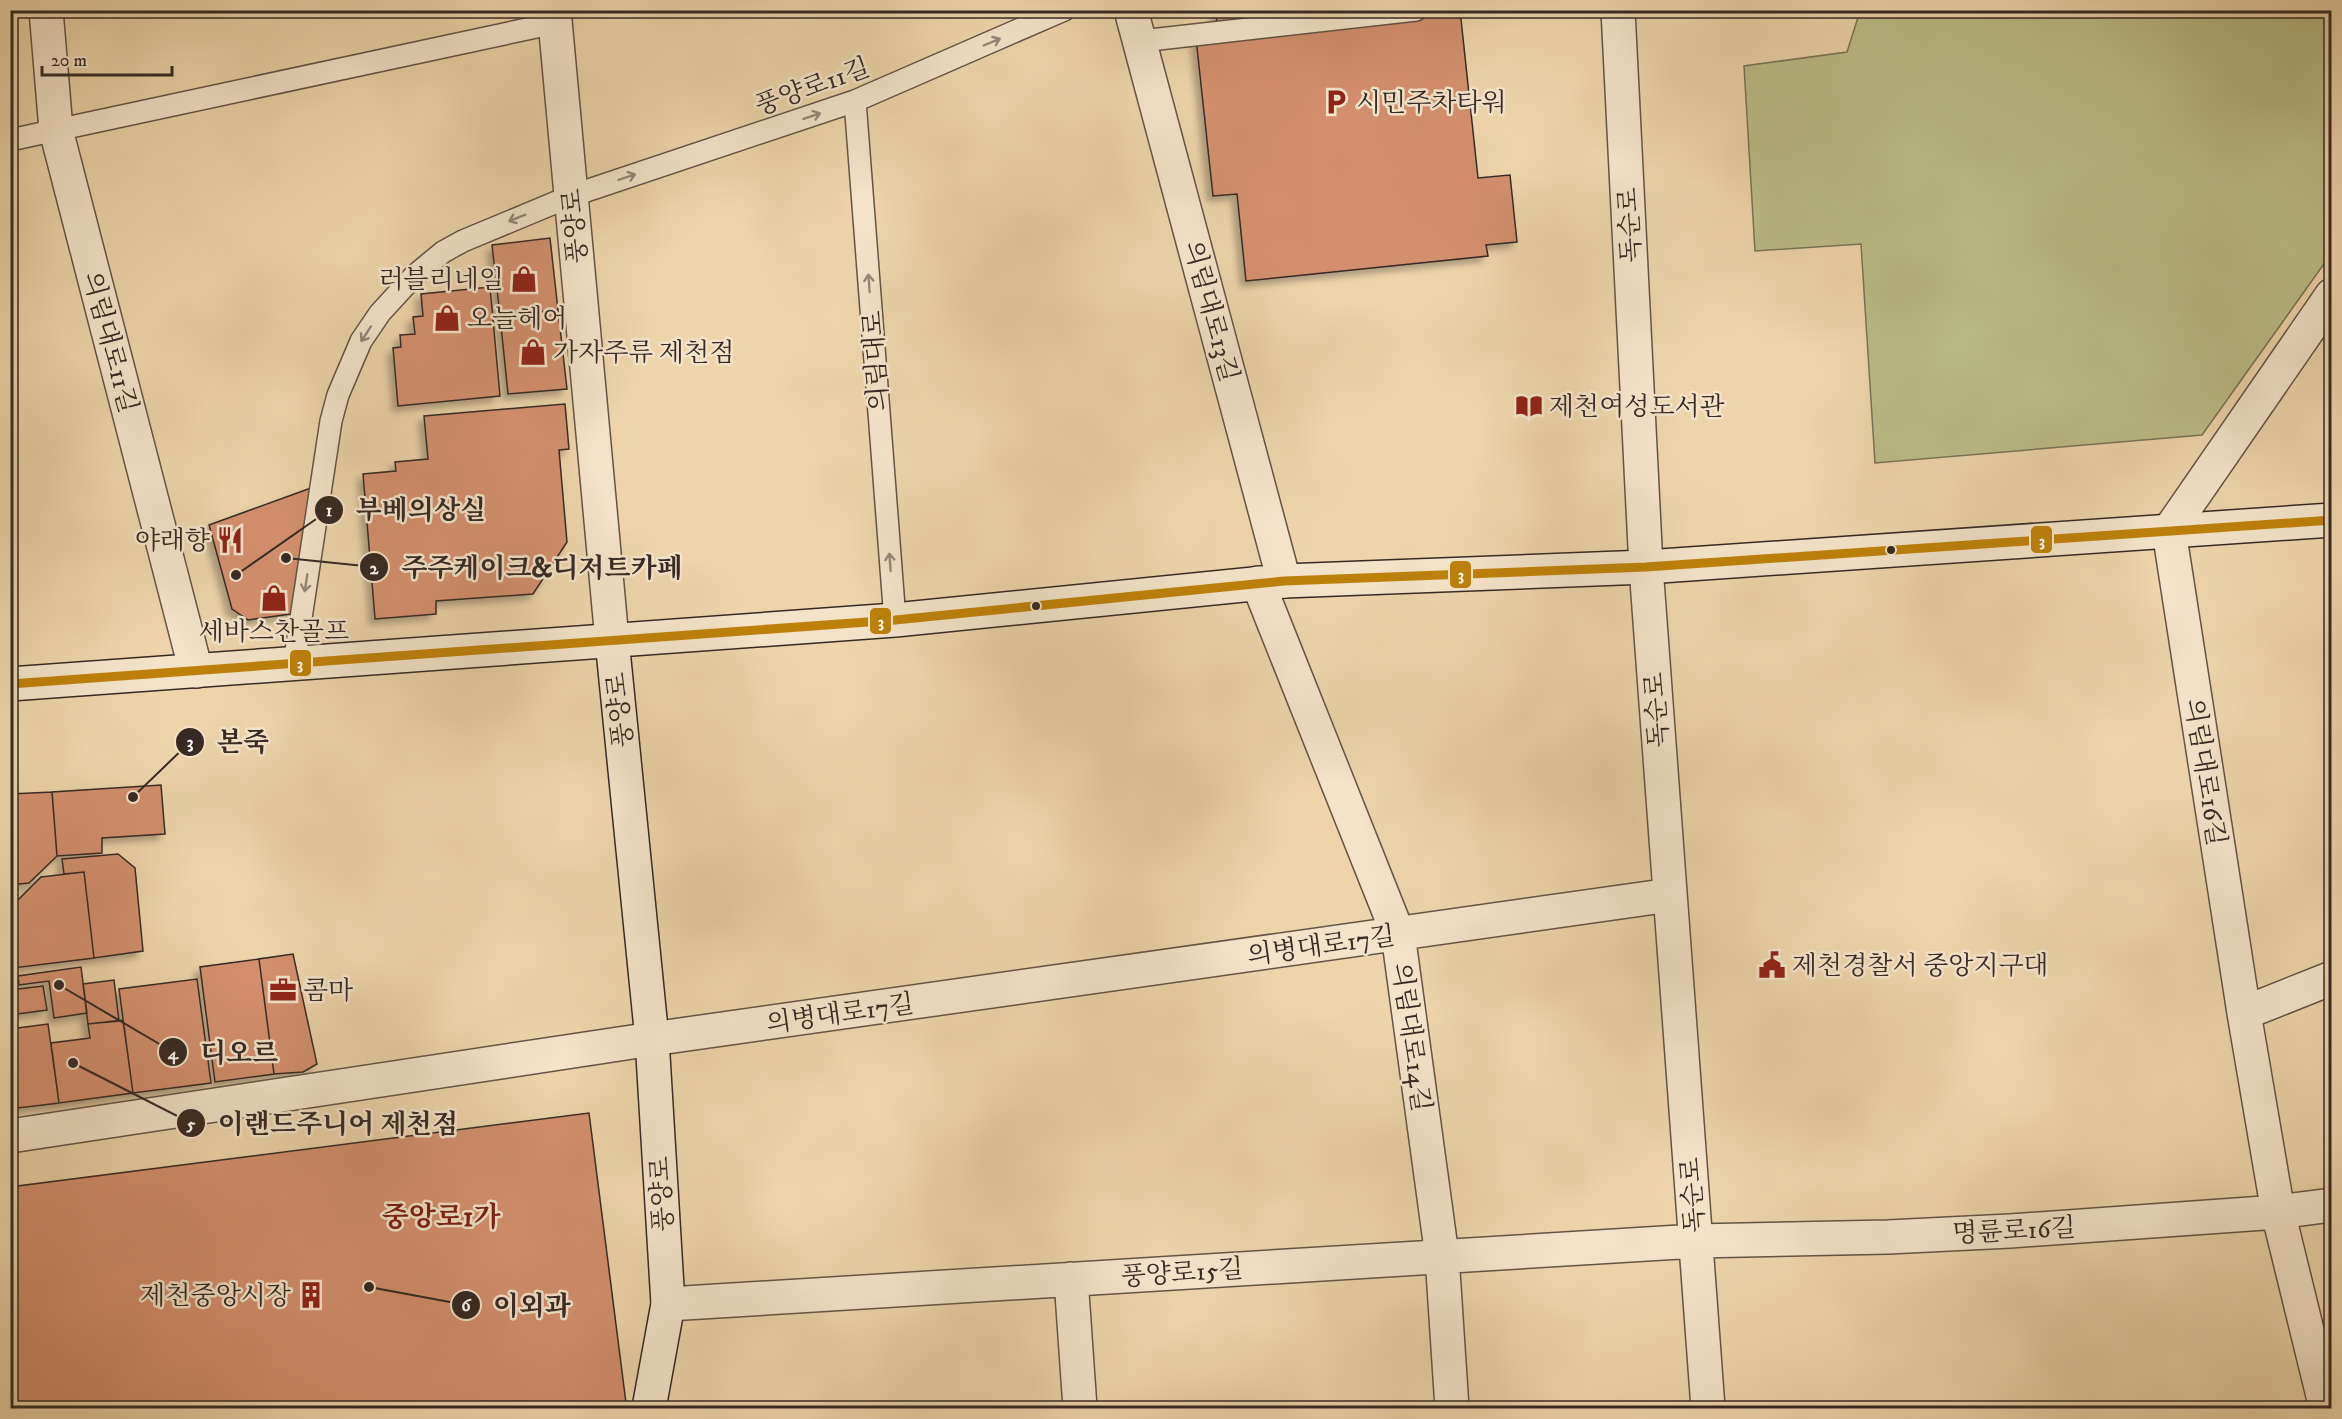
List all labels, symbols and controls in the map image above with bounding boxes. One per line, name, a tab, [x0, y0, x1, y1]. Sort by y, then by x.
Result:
one-way arrow	[982, 36, 1001, 47]
scale bar	[42, 39, 172, 77]
text: 20 m	[51, 50, 87, 72]
street label: 풍양로11길	[751, 51, 874, 123]
parking icon: 시민주차타워	[1321, 87, 1351, 117]
place label: 시민주차타워	[1356, 87, 1507, 120]
one-way arrow	[802, 109, 821, 120]
one-way arrow	[617, 171, 636, 182]
street label: 독순로	[1612, 186, 1649, 263]
street label: 풍양로	[556, 187, 595, 265]
one-way arrow	[508, 213, 527, 224]
street label: 의림대로13길	[1176, 237, 1245, 386]
place label: 러블리네일	[378, 264, 504, 297]
shop icon: 러블리네일	[509, 264, 539, 294]
street label: 의림대로11길	[75, 268, 144, 417]
one-way arrow	[863, 274, 874, 294]
shop icon: 오늘헤어	[432, 303, 462, 333]
place label: 오늘헤어	[467, 303, 567, 336]
street label: 의림대로	[857, 310, 896, 412]
one-way arrow	[360, 326, 372, 342]
shop icon: 가자주류 제천점	[518, 337, 548, 367]
place label: 가자주류 제천점	[553, 337, 734, 370]
library icon: 제천여성도서관	[1514, 391, 1544, 421]
place label: 제천여성도서관	[1549, 391, 1725, 424]
callout: 부베의상실	[314, 487, 498, 532]
text: 부베의상실	[356, 494, 486, 528]
text: 1	[326, 500, 333, 522]
place label: 야래향	[135, 525, 210, 558]
restaurant icon: 야래향	[215, 525, 245, 555]
line badge: 3	[2030, 525, 2053, 554]
text: 3	[2039, 531, 2045, 551]
unlabelled marker	[1885, 544, 1897, 556]
callout: 주주케이크&디저트카페	[359, 545, 695, 590]
text: 주주케이크&디저트카페	[401, 552, 683, 586]
one-way arrow	[884, 552, 895, 572]
text: 2	[370, 558, 380, 580]
line badge: 3	[1449, 560, 1472, 589]
text: 3	[1458, 565, 1464, 585]
one-way arrow	[301, 573, 312, 593]
shop icon: 세바스찬골프	[259, 583, 289, 613]
unlabelled marker	[1030, 600, 1042, 612]
line badge: 3	[869, 607, 892, 635]
text: 3	[878, 612, 884, 632]
place label: 세바스찬골프	[199, 616, 349, 649]
line badge: 3	[289, 649, 312, 677]
text: 3	[297, 654, 303, 674]
street label: 풍양로	[600, 671, 641, 749]
street label: 독순로	[1638, 671, 1677, 749]
street label: 의림대로16길	[2177, 696, 2232, 848]
callout: 본죽	[175, 719, 281, 764]
text: 본죽	[217, 726, 269, 760]
text: 3	[187, 732, 194, 754]
street label: 의병대로17길	[1245, 920, 1397, 973]
public building icon: 제천경찰서 중앙지구대	[1757, 950, 1787, 980]
place label: 제천경찰서 중앙지구대	[1792, 950, 2049, 983]
street label: 의림대로14길	[1384, 961, 1437, 1114]
office icon: 콤마	[268, 975, 298, 1005]
place label: 콤마	[303, 975, 353, 1008]
street label: 의병대로17길	[764, 988, 916, 1041]
callout: 디오르	[158, 1030, 290, 1075]
text: 디오르	[200, 1037, 278, 1071]
text: 4	[167, 1043, 179, 1065]
callout: 이랜드주니어 제천점	[176, 1101, 470, 1146]
text: 이랜드주니어 제천점	[218, 1108, 458, 1142]
text: 5	[186, 1114, 196, 1136]
street label: 풍양로	[644, 1155, 681, 1232]
street label: 독순로	[1674, 1156, 1713, 1234]
district label: 중앙로1가	[382, 1200, 501, 1235]
street label: 명륜로16길	[1952, 1212, 2077, 1251]
street label: 풍양로15길	[1120, 1253, 1244, 1294]
place label: 제천중앙시장	[140, 1280, 291, 1313]
building icon: 제천중앙시장	[296, 1280, 326, 1310]
callout: 이외과	[451, 1283, 583, 1328]
text: 이외과	[493, 1290, 571, 1324]
text: 6	[461, 1295, 472, 1317]

